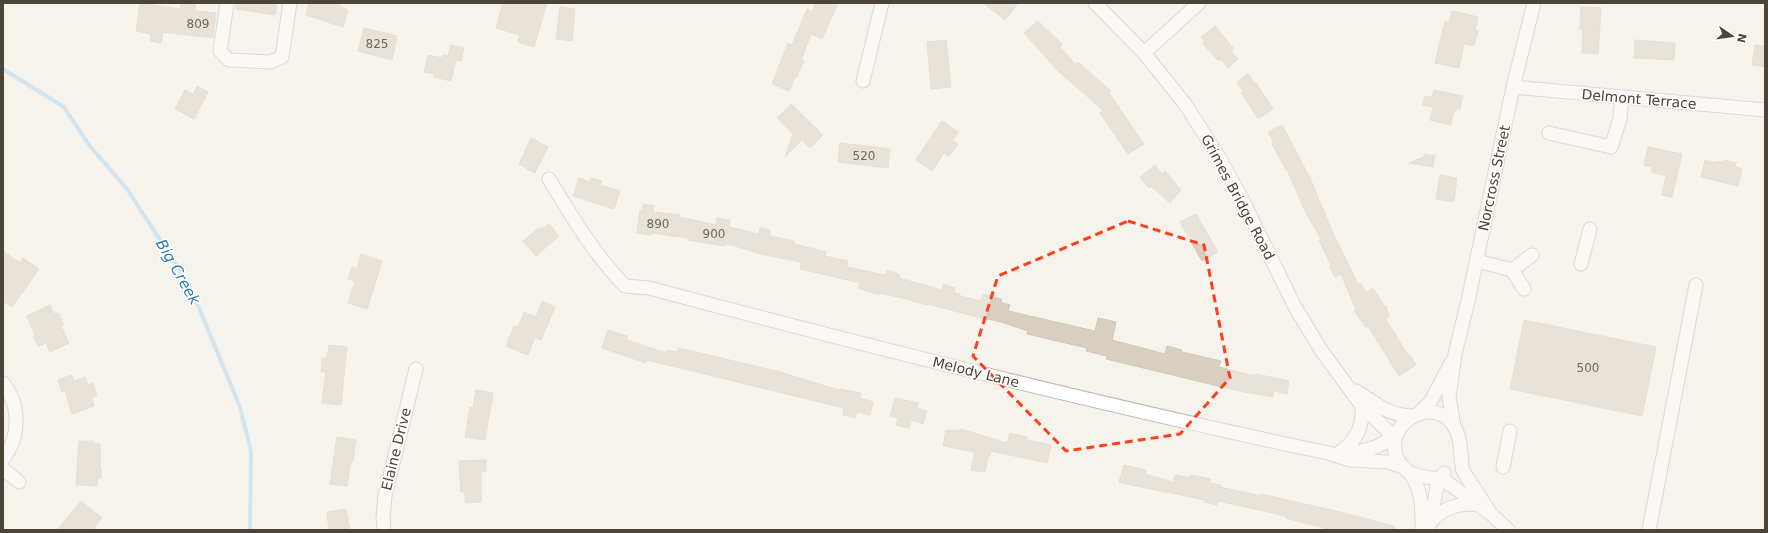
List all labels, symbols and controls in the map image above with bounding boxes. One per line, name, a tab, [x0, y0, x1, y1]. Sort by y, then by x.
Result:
north arrow	[1712, 16, 1752, 56]
house number: 809	[187, 17, 209, 31]
text: N	[1734, 32, 1749, 44]
house number: 825	[366, 37, 388, 51]
street label: Delmont Terrace	[1581, 86, 1697, 112]
street label: Norcross Street	[1475, 123, 1513, 232]
street label: Grimes Bridge Road	[1198, 132, 1278, 262]
house number: 520	[853, 149, 875, 163]
house number: 890	[647, 217, 669, 231]
house number: 900	[703, 227, 725, 241]
water label: Big Creek	[152, 236, 205, 309]
street label: Melody Lane	[931, 354, 1021, 390]
house number: 500	[1577, 361, 1599, 375]
street label: Elaine Drive	[378, 406, 414, 492]

